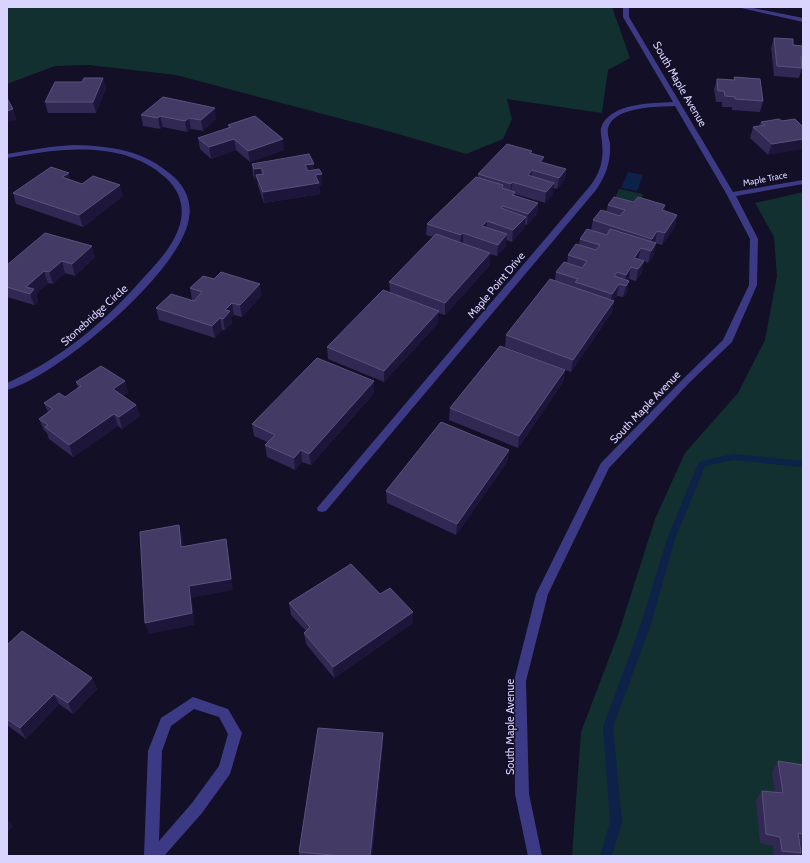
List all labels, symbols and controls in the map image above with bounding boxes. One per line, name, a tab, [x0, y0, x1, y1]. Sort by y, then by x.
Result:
street label: South Maple Avenue	[650, 39, 710, 129]
street label: Maple Trace	[742, 169, 788, 188]
street label: Maple Point Drive	[464, 249, 528, 321]
street label: Stonebridge Circle	[58, 281, 131, 349]
street label: South Maple Avenue	[607, 367, 684, 446]
street label: South Maple Avenue	[503, 679, 517, 775]

